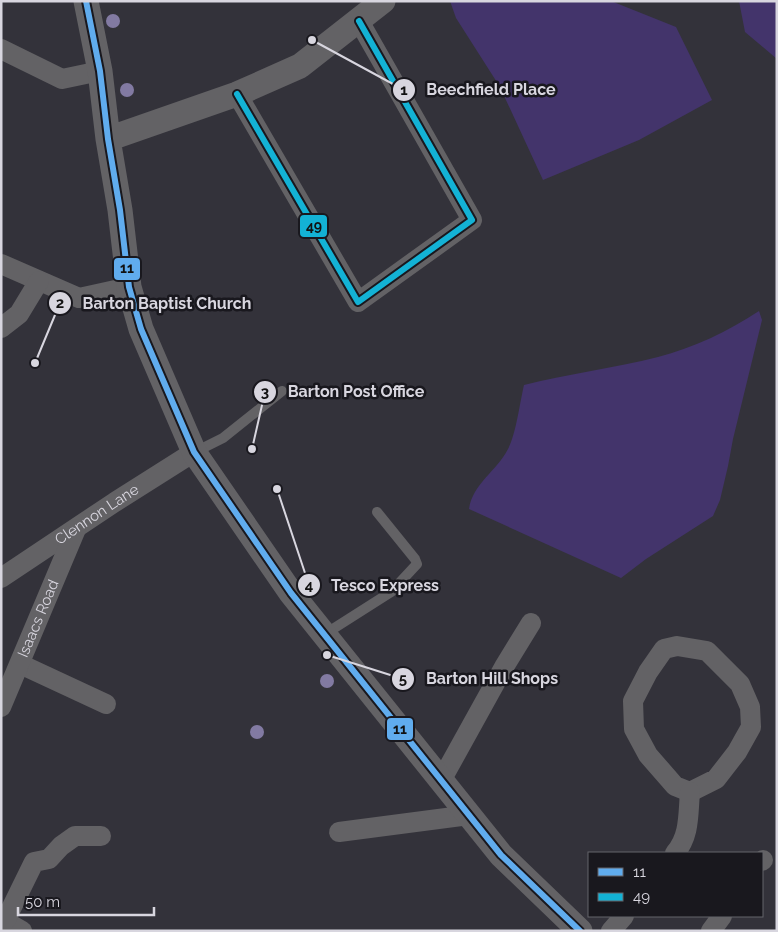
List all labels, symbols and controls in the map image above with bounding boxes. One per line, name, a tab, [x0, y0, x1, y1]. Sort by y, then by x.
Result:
callout: Beechfield Place	[392, 74, 566, 105]
text: Beechfield Place	[426, 80, 556, 99]
text: 1	[400, 81, 408, 99]
line badge: 49	[299, 214, 328, 238]
text: 49	[306, 218, 322, 234]
line badge: 11	[113, 257, 141, 281]
text: 11	[120, 260, 134, 276]
callout: Barton Baptist Church	[47, 288, 261, 319]
text: 2	[56, 294, 64, 312]
text: Barton Baptist Church	[83, 294, 251, 313]
callout: Barton Post Office	[253, 376, 434, 407]
text: Barton Post Office	[288, 382, 425, 401]
text: 3	[261, 383, 269, 401]
street label: Clennon Lane	[51, 480, 142, 549]
callout: Tesco Express	[296, 570, 449, 601]
text: 4	[305, 576, 314, 594]
text: Tesco Express	[331, 576, 439, 595]
street label: Isaacs Road	[14, 577, 63, 660]
callout: Barton Hill Shops	[391, 663, 568, 694]
text: Barton Hill Shops	[426, 669, 558, 688]
text: 5	[399, 670, 407, 688]
line badge: 11	[386, 717, 414, 741]
text: 11	[393, 721, 407, 737]
legend	[588, 852, 763, 917]
text: 11	[633, 863, 646, 881]
scale bar	[18, 884, 154, 916]
text: 49	[633, 888, 650, 906]
text: 50 m	[25, 893, 60, 911]

